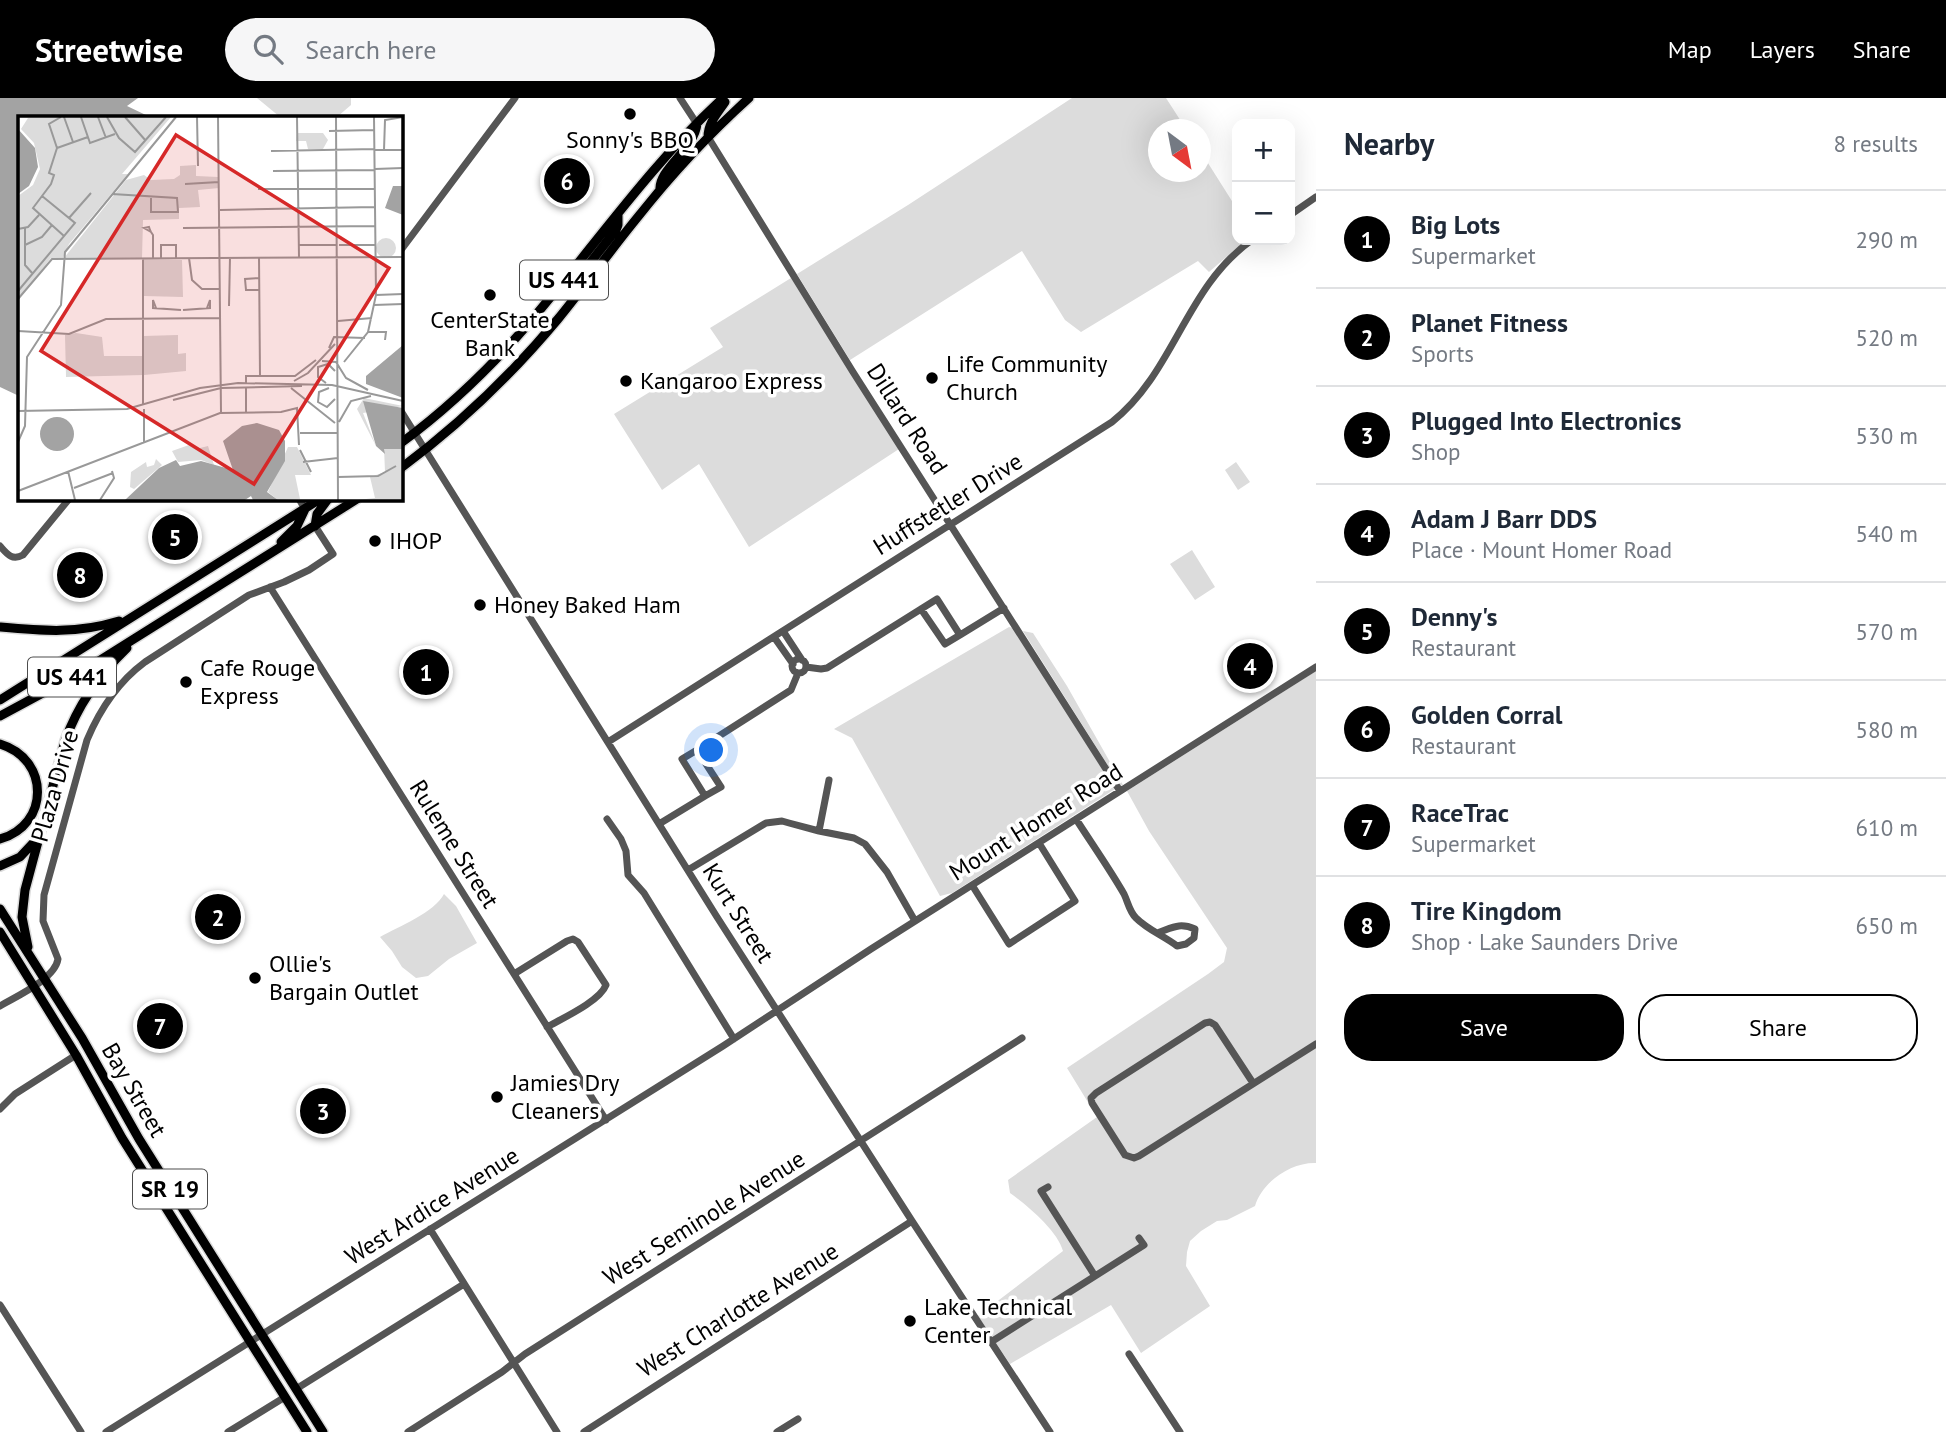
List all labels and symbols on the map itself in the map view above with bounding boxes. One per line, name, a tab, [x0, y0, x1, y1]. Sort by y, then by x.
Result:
marker: Sonny's BBQ	[622, 106, 638, 122]
inset map	[18, 116, 402, 500]
north arrow	[1148, 119, 1211, 182]
place label: Sonny's BBQ	[566, 124, 694, 155]
pin: 6	[544, 155, 590, 207]
road number: US 441	[520, 260, 608, 300]
marker: CenterState Bank	[482, 287, 498, 303]
place label: CenterState Bank	[430, 304, 550, 363]
place label: Life Community Church	[946, 348, 1107, 407]
street label: Dillard Road	[860, 357, 955, 480]
place label: Kangaroo Express	[640, 365, 823, 396]
marker: Life Community Church	[924, 370, 940, 386]
marker: Kangaroo Express	[618, 373, 634, 389]
street label: Huffstetler Drive	[867, 445, 1028, 562]
pin: 5	[152, 511, 198, 563]
place label: IHOP	[389, 525, 442, 556]
marker: IHOP	[367, 533, 383, 549]
pin: 8	[57, 549, 103, 601]
place label: Honey Baked Ham	[494, 589, 681, 620]
marker: Honey Baked Ham	[472, 597, 488, 613]
pin: 4	[1227, 640, 1273, 692]
pin: 1	[403, 646, 449, 698]
place label: Cafe Rouge Express	[200, 652, 315, 711]
road number: US 441	[28, 657, 116, 696]
marker: Cafe Rouge Express	[178, 674, 194, 690]
street label: Plaza Drive	[24, 726, 85, 845]
your location	[694, 733, 728, 767]
street label: Mount Homer Road	[943, 756, 1128, 887]
street label: Ruleme Street	[403, 774, 506, 914]
street label: Kurt Street	[696, 857, 781, 968]
pin: 2	[195, 891, 241, 943]
place label: Ollie's Bargain Outlet	[269, 948, 419, 1007]
marker: Ollie's Bargain Outlet	[247, 970, 263, 986]
pin: 7	[137, 1000, 183, 1052]
street label: Bay Street	[95, 1037, 174, 1143]
place label: Jamies Dry Cleaners	[510, 1067, 620, 1126]
pin: 3	[300, 1085, 346, 1137]
marker: Jamies Dry Cleaners	[489, 1089, 505, 1105]
street label: West Ardice Avenue	[339, 1140, 525, 1272]
street label: West Seminole Avenue	[597, 1143, 810, 1292]
road number: SR 19	[133, 1170, 207, 1208]
street label: West Charlotte Avenue	[631, 1235, 844, 1384]
place label: Lake Technical Center	[924, 1291, 1072, 1350]
marker: Lake Technical Center	[902, 1313, 918, 1329]

